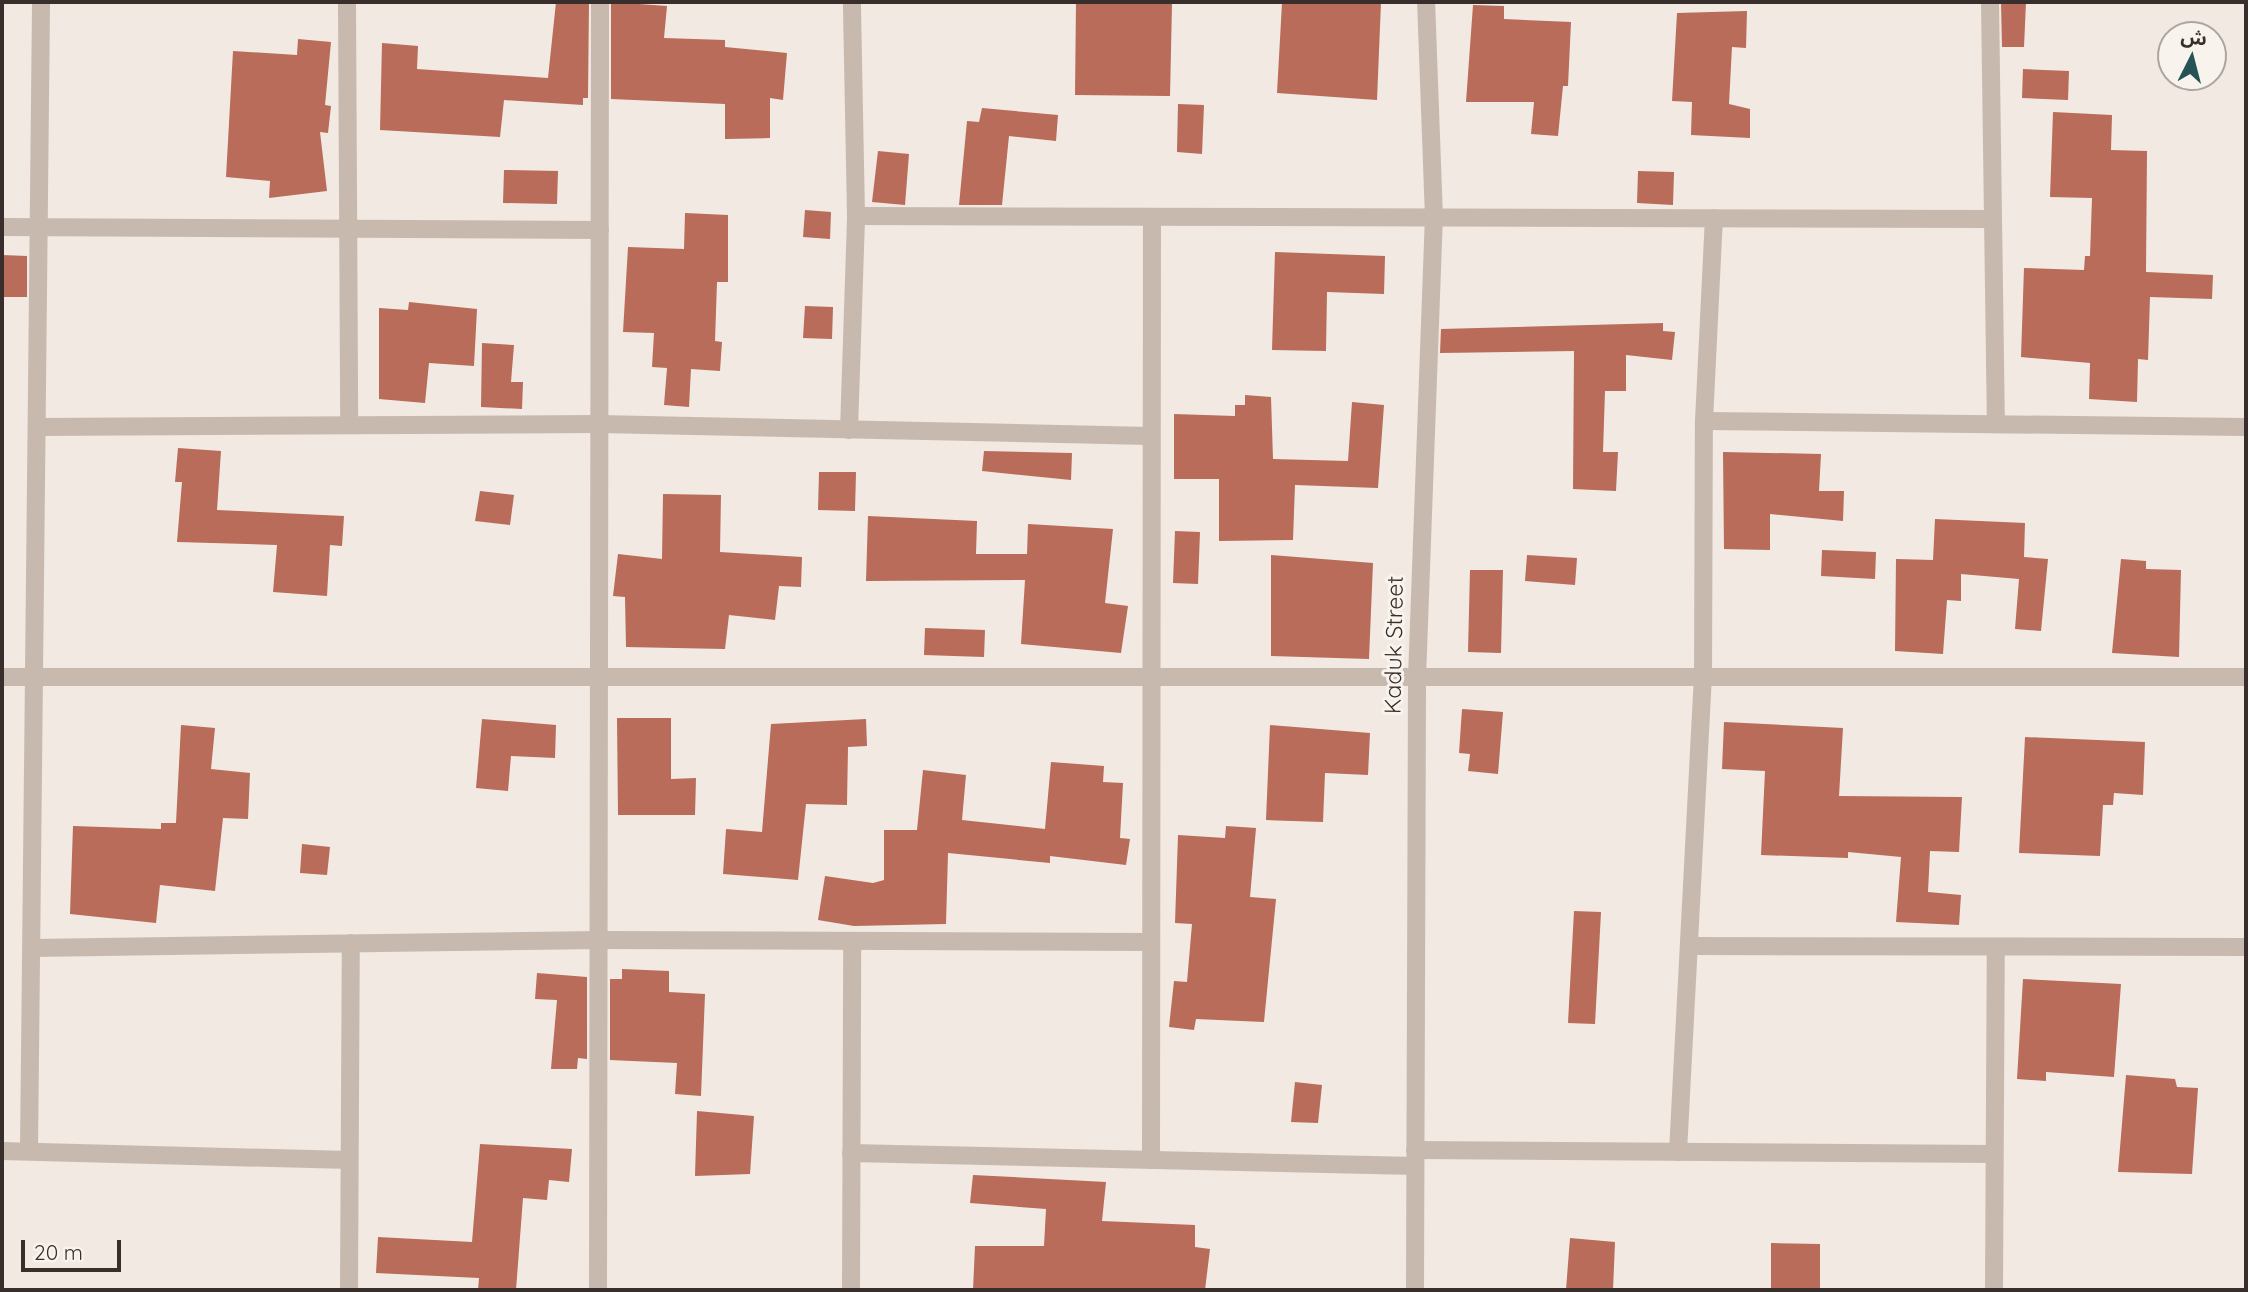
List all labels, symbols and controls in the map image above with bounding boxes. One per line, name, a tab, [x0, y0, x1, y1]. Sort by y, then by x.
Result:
north arrow	[2157, 21, 2227, 91]
text: ش	[2180, 24, 2208, 50]
street label: Kaduk Street	[1379, 576, 1409, 714]
scale bar	[24, 1226, 124, 1270]
text: 20 m	[34, 1239, 83, 1265]

